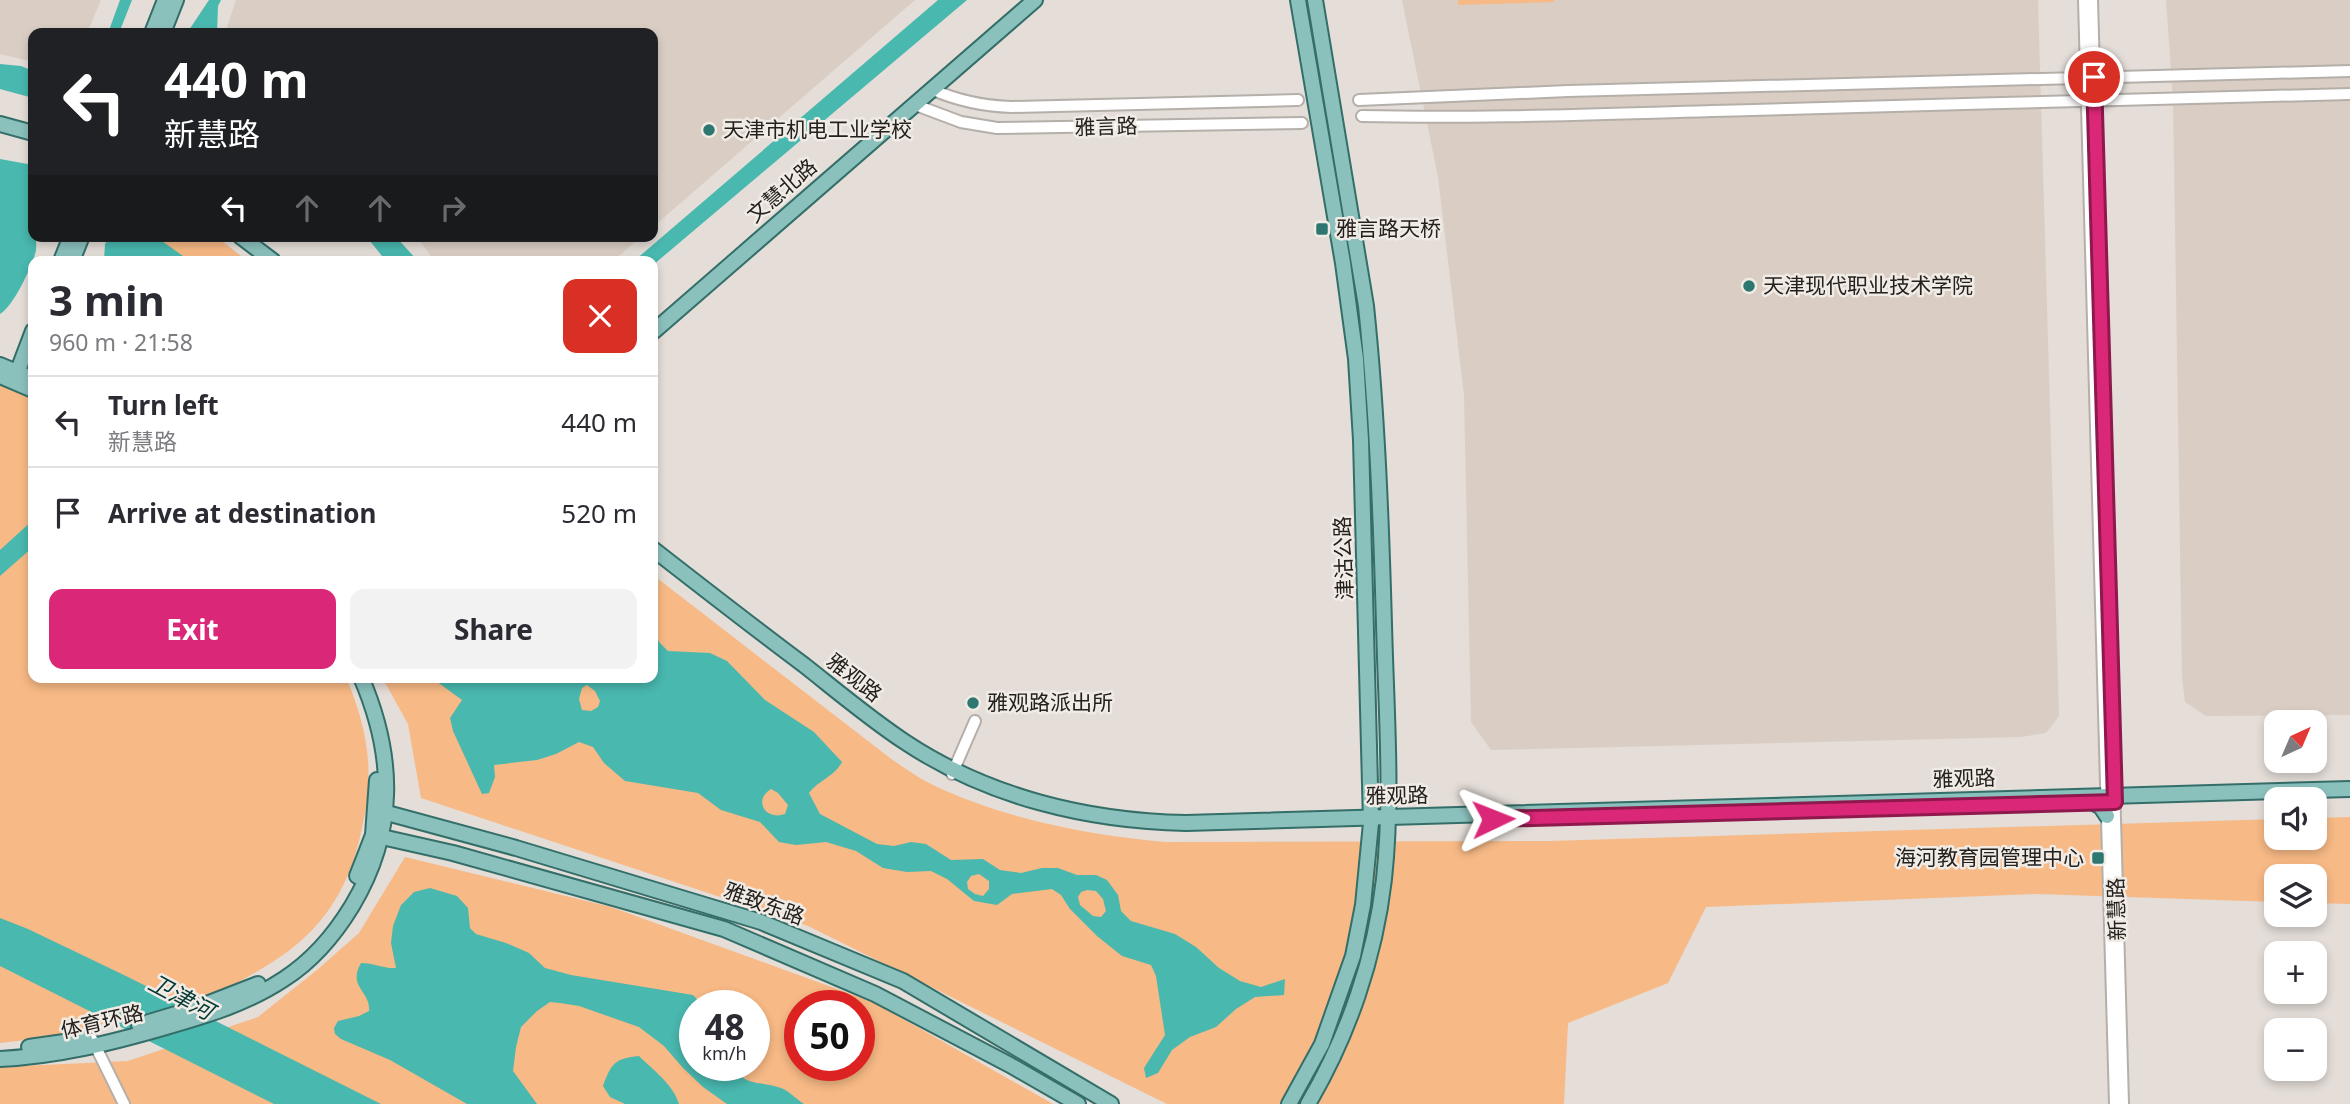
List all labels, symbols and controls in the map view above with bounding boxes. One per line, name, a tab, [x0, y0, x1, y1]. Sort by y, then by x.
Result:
text: 440 m	[164, 46, 309, 112]
pin	[2064, 47, 2124, 107]
icon: left	[49, 56, 140, 147]
icon: arrive	[2075, 58, 2113, 96]
street label: 雅言路	[1074, 111, 1138, 141]
text: 新慧路	[164, 112, 260, 155]
place label: 天津市机电工业学校	[723, 115, 912, 143]
marker: 天津市机电工业学校	[701, 122, 717, 138]
street label: 文慧北路	[740, 152, 822, 228]
icon: left	[215, 189, 253, 227]
icon: ahead	[288, 189, 326, 227]
icon: ahead	[361, 189, 399, 227]
icon: right	[434, 189, 472, 227]
place label: 雅言路天桥	[1336, 214, 1441, 242]
marker: 雅言路天桥	[1314, 221, 1330, 237]
text: 3 min	[49, 271, 165, 328]
place label: 天津现代职业技术学院	[1763, 271, 1973, 299]
marker: 天津现代职业技术学院	[1741, 278, 1757, 294]
button: close	[563, 279, 637, 353]
text: 960 m · 21:58	[49, 326, 193, 358]
text: Turn left	[108, 387, 219, 423]
icon: left	[49, 403, 87, 441]
text: 440 m	[561, 404, 637, 440]
text: 新慧路	[108, 425, 177, 457]
icon: arrive	[49, 494, 87, 532]
text: Arrive at destination	[108, 495, 377, 531]
text: 520 m	[561, 495, 637, 531]
street label: 津沽公路	[1328, 516, 1358, 600]
button: Exit	[49, 589, 336, 669]
button: Share	[350, 589, 637, 669]
street label: 雅观路	[821, 647, 888, 708]
place label: 雅观路派出所	[987, 688, 1113, 716]
marker: 雅观路派出所	[965, 695, 981, 711]
north arrow	[2264, 710, 2328, 774]
map controls	[2264, 710, 2327, 1081]
street label: 雅观路	[1932, 763, 1996, 793]
street label: 雅观路	[1365, 780, 1429, 810]
position arrow	[1456, 782, 1530, 856]
button: sound	[2264, 787, 2327, 850]
place label: 海河教育园管理中心	[1895, 843, 2084, 871]
marker: 海河教育园管理中心	[2090, 850, 2106, 866]
button: layers	[2264, 864, 2327, 927]
street label: 雅致东路	[720, 876, 809, 931]
street label: 新慧路	[2101, 877, 2131, 941]
button: +	[2264, 941, 2327, 1004]
water label: 卫津河	[143, 966, 223, 1028]
speed limit sign: 50	[784, 990, 875, 1081]
street label: 体育环路	[58, 998, 146, 1044]
text: 48	[704, 1003, 745, 1050]
button: −	[2264, 1018, 2327, 1081]
text: km/h	[702, 1041, 747, 1065]

